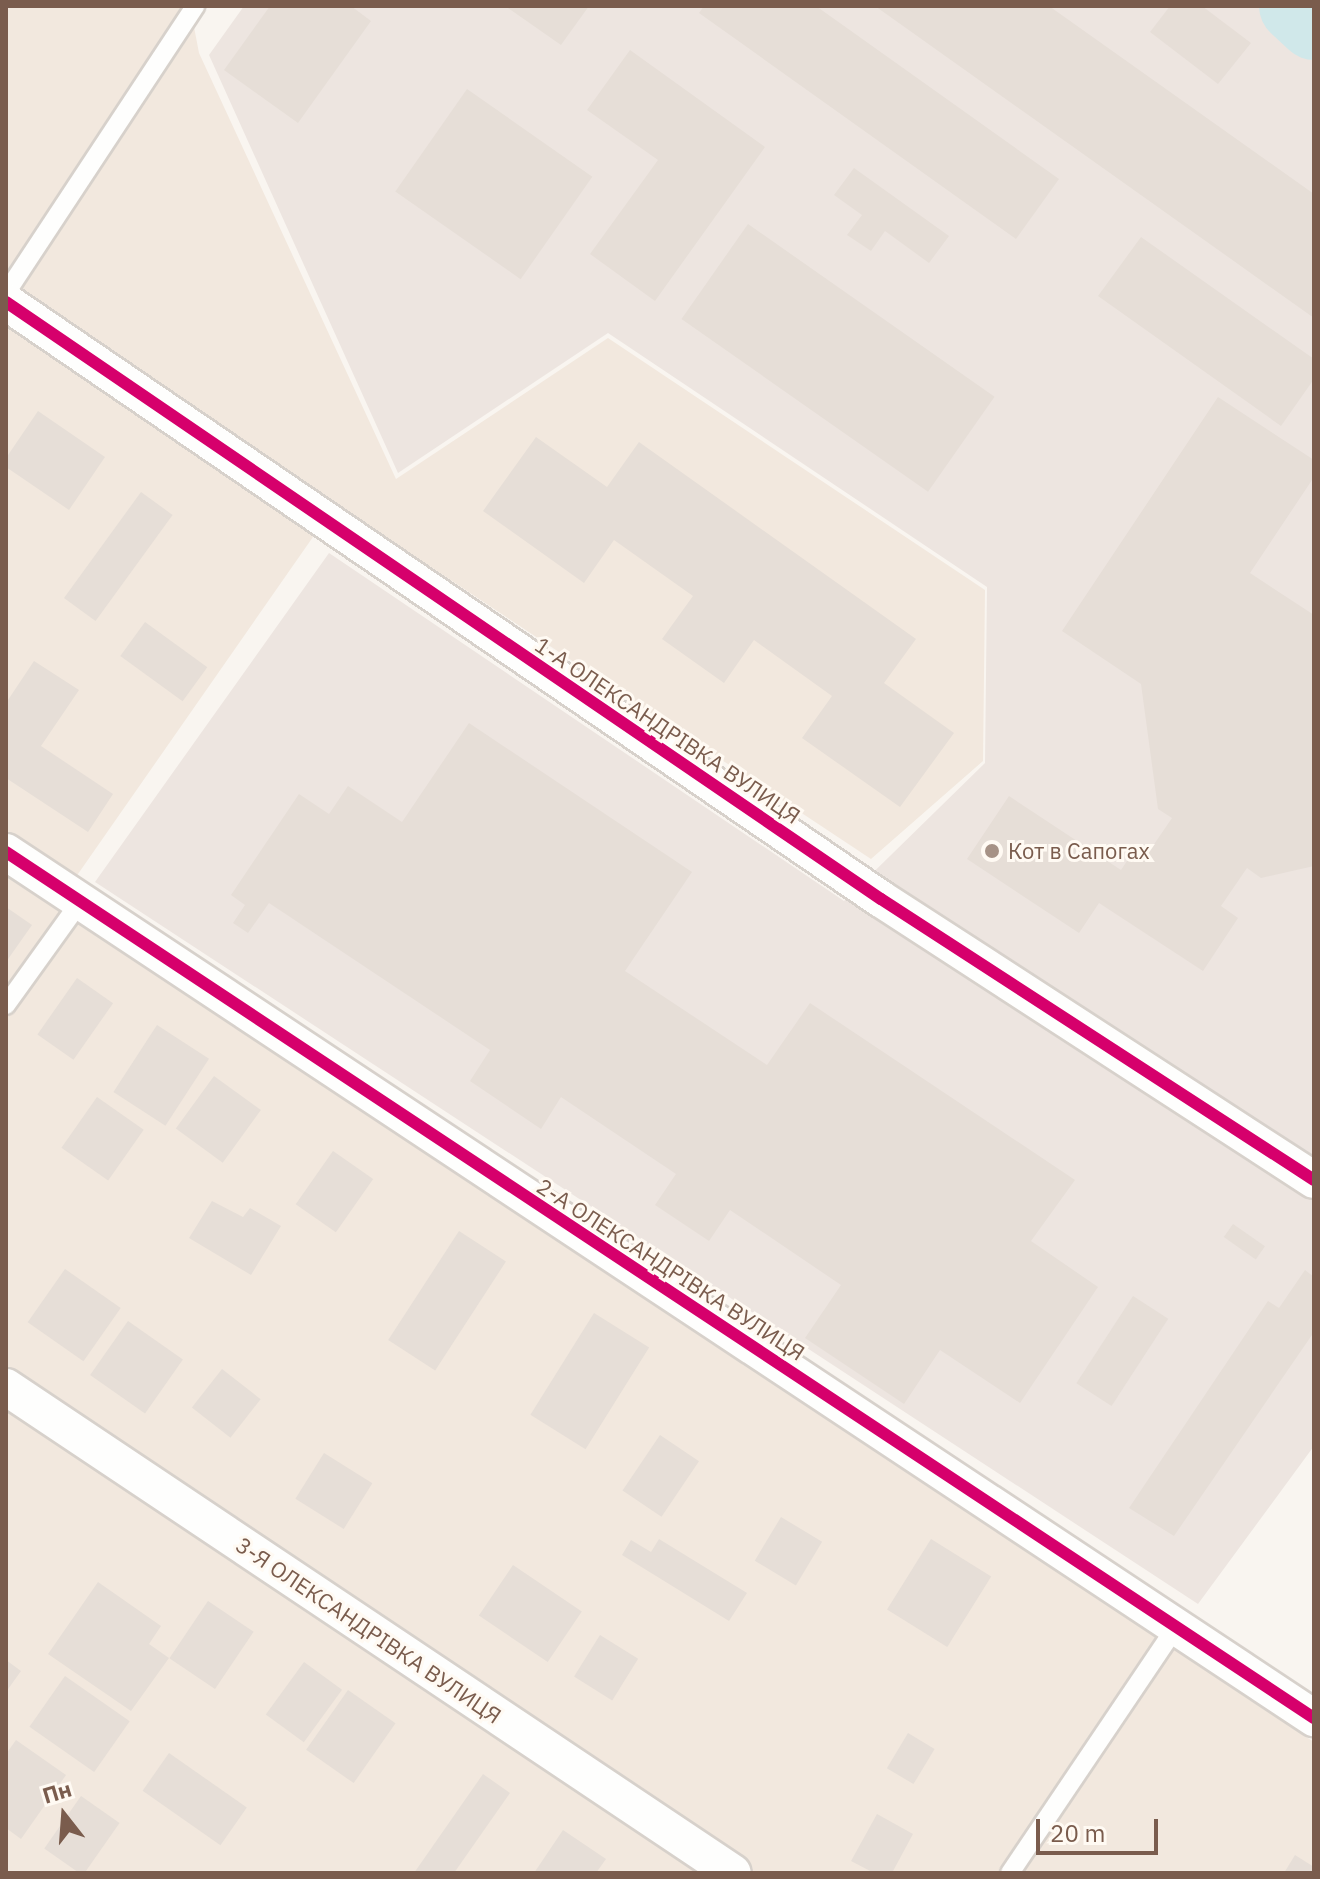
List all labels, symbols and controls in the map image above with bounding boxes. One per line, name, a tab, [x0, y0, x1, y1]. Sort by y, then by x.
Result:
street label: 1-А ОЛЕКСАНДРІВКА ВУЛИЦЯ	[530, 631, 806, 829]
place label: Кот в Сапогах	[1008, 838, 1150, 864]
marker: Кот в Сапогах	[983, 842, 1001, 860]
street label: 2-А ОЛЕКСАНДРІВКА ВУЛИЦЯ	[532, 1172, 810, 1366]
street label: 3-Я ОЛЕКСАНДРІВКА ВУЛИЦЯ	[231, 1531, 507, 1729]
text: Пн	[39, 1773, 75, 1810]
north arrow	[24, 1775, 104, 1855]
scale bar	[1040, 1803, 1162, 1853]
text: 20 m	[1050, 1817, 1105, 1849]

